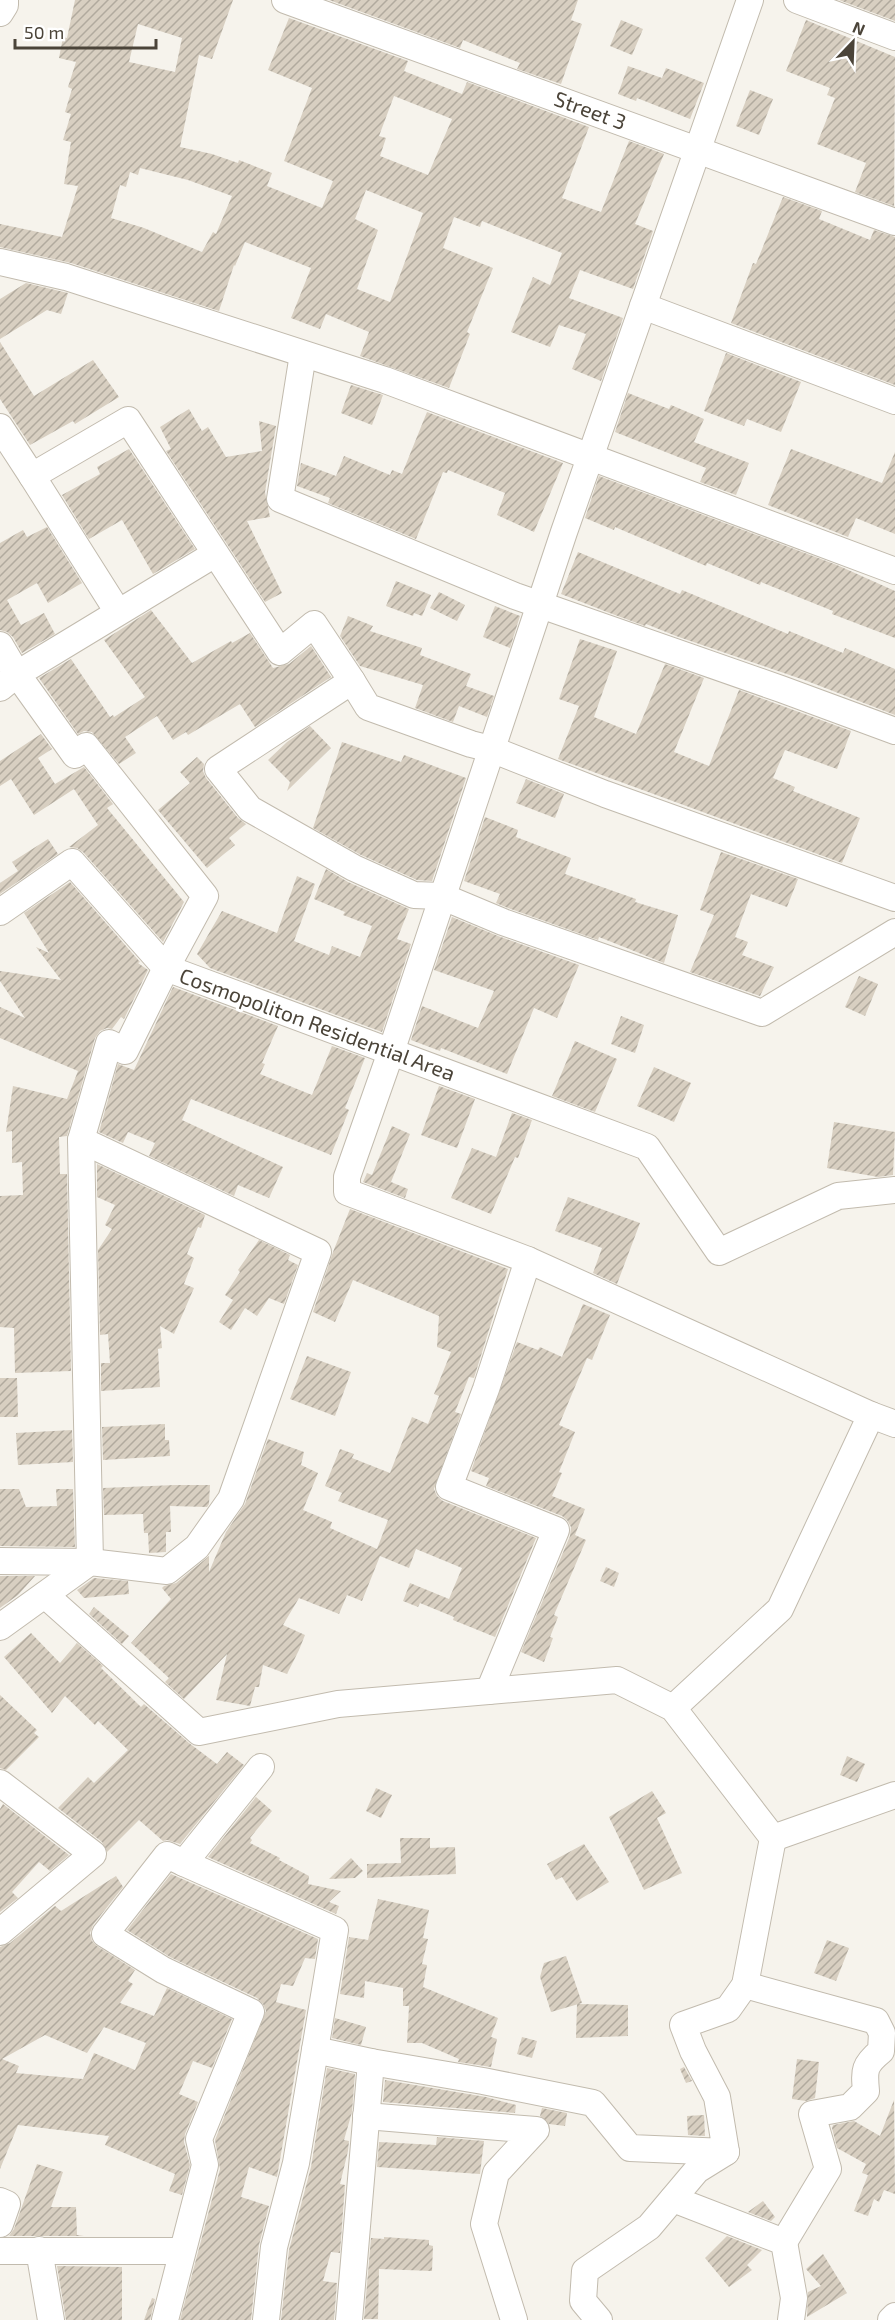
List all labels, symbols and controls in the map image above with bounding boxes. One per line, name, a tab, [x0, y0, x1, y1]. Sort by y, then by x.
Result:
scale bar	[15, 12, 156, 50]
north arrow	[823, 12, 883, 72]
text: N	[850, 17, 868, 39]
text: 50 m	[24, 21, 64, 43]
street label: Street 3	[551, 85, 630, 134]
street label: Cosmopoliton Residential Area	[176, 962, 459, 1085]

